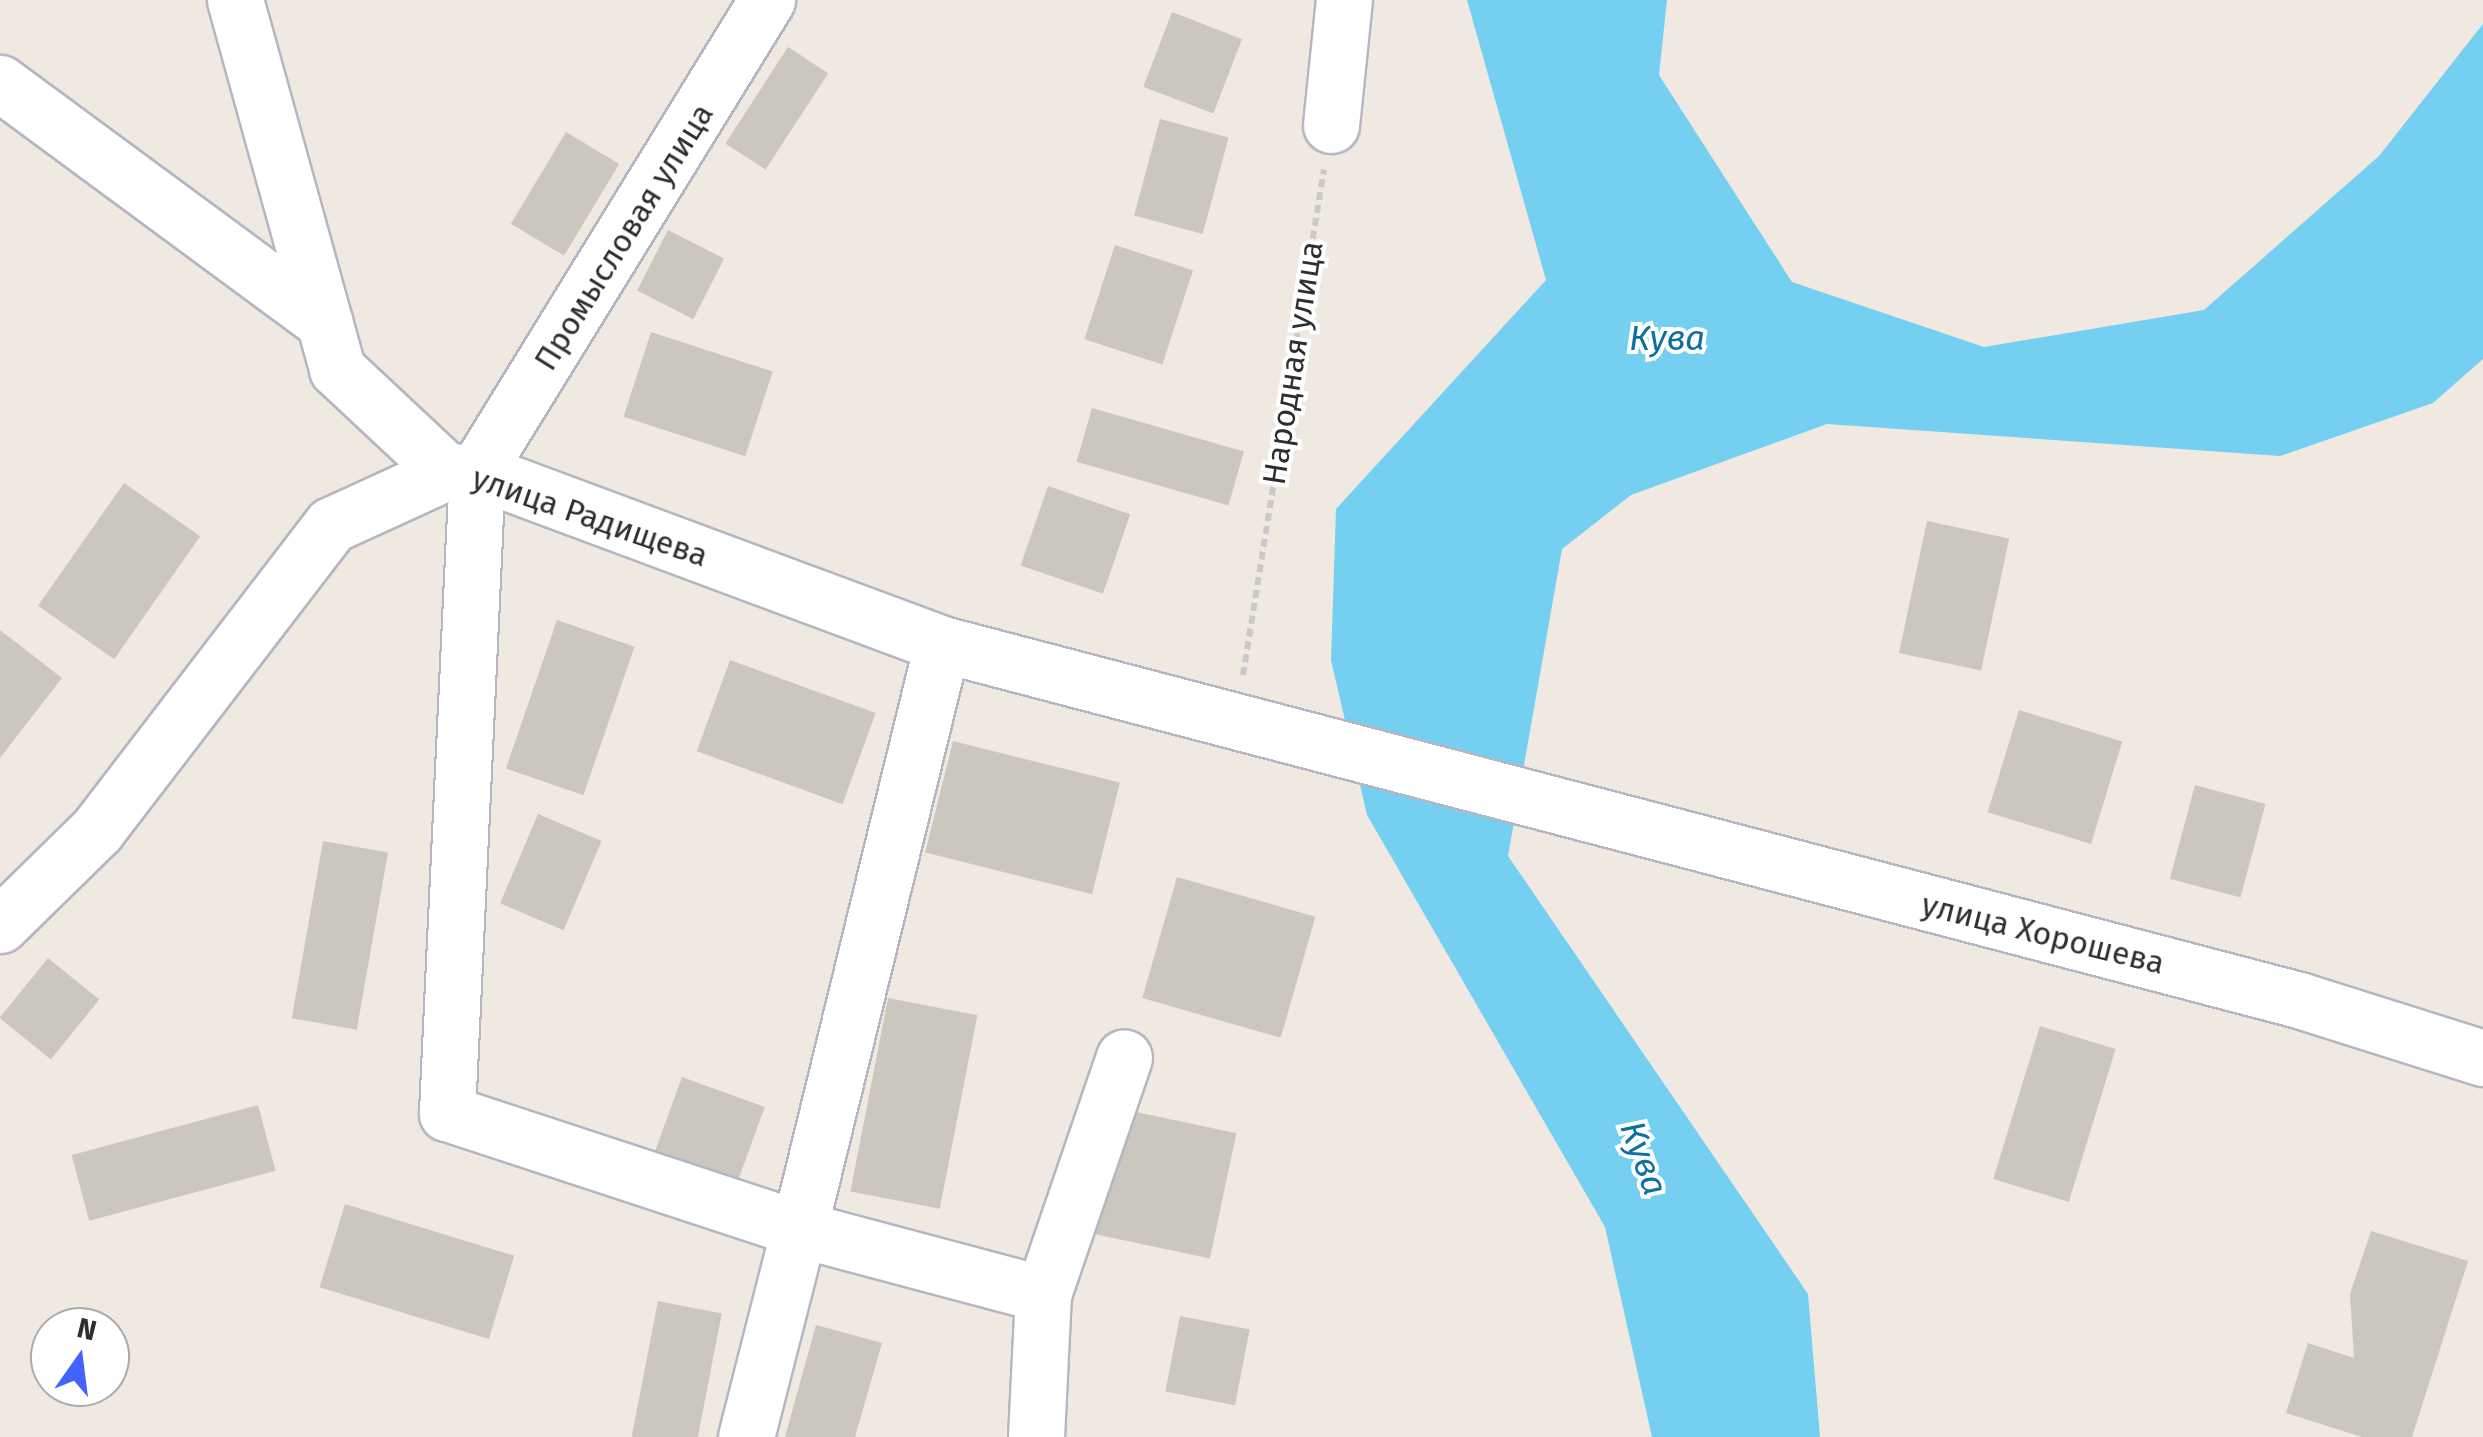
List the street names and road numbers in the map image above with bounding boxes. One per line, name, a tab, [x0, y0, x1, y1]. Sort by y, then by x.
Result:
street label: Промысловая улица	[526, 97, 722, 377]
street label: Народная улица	[1255, 238, 1331, 488]
street label: улица Радищева	[467, 459, 713, 575]
street label: улица Хорошева	[1918, 885, 2168, 983]

